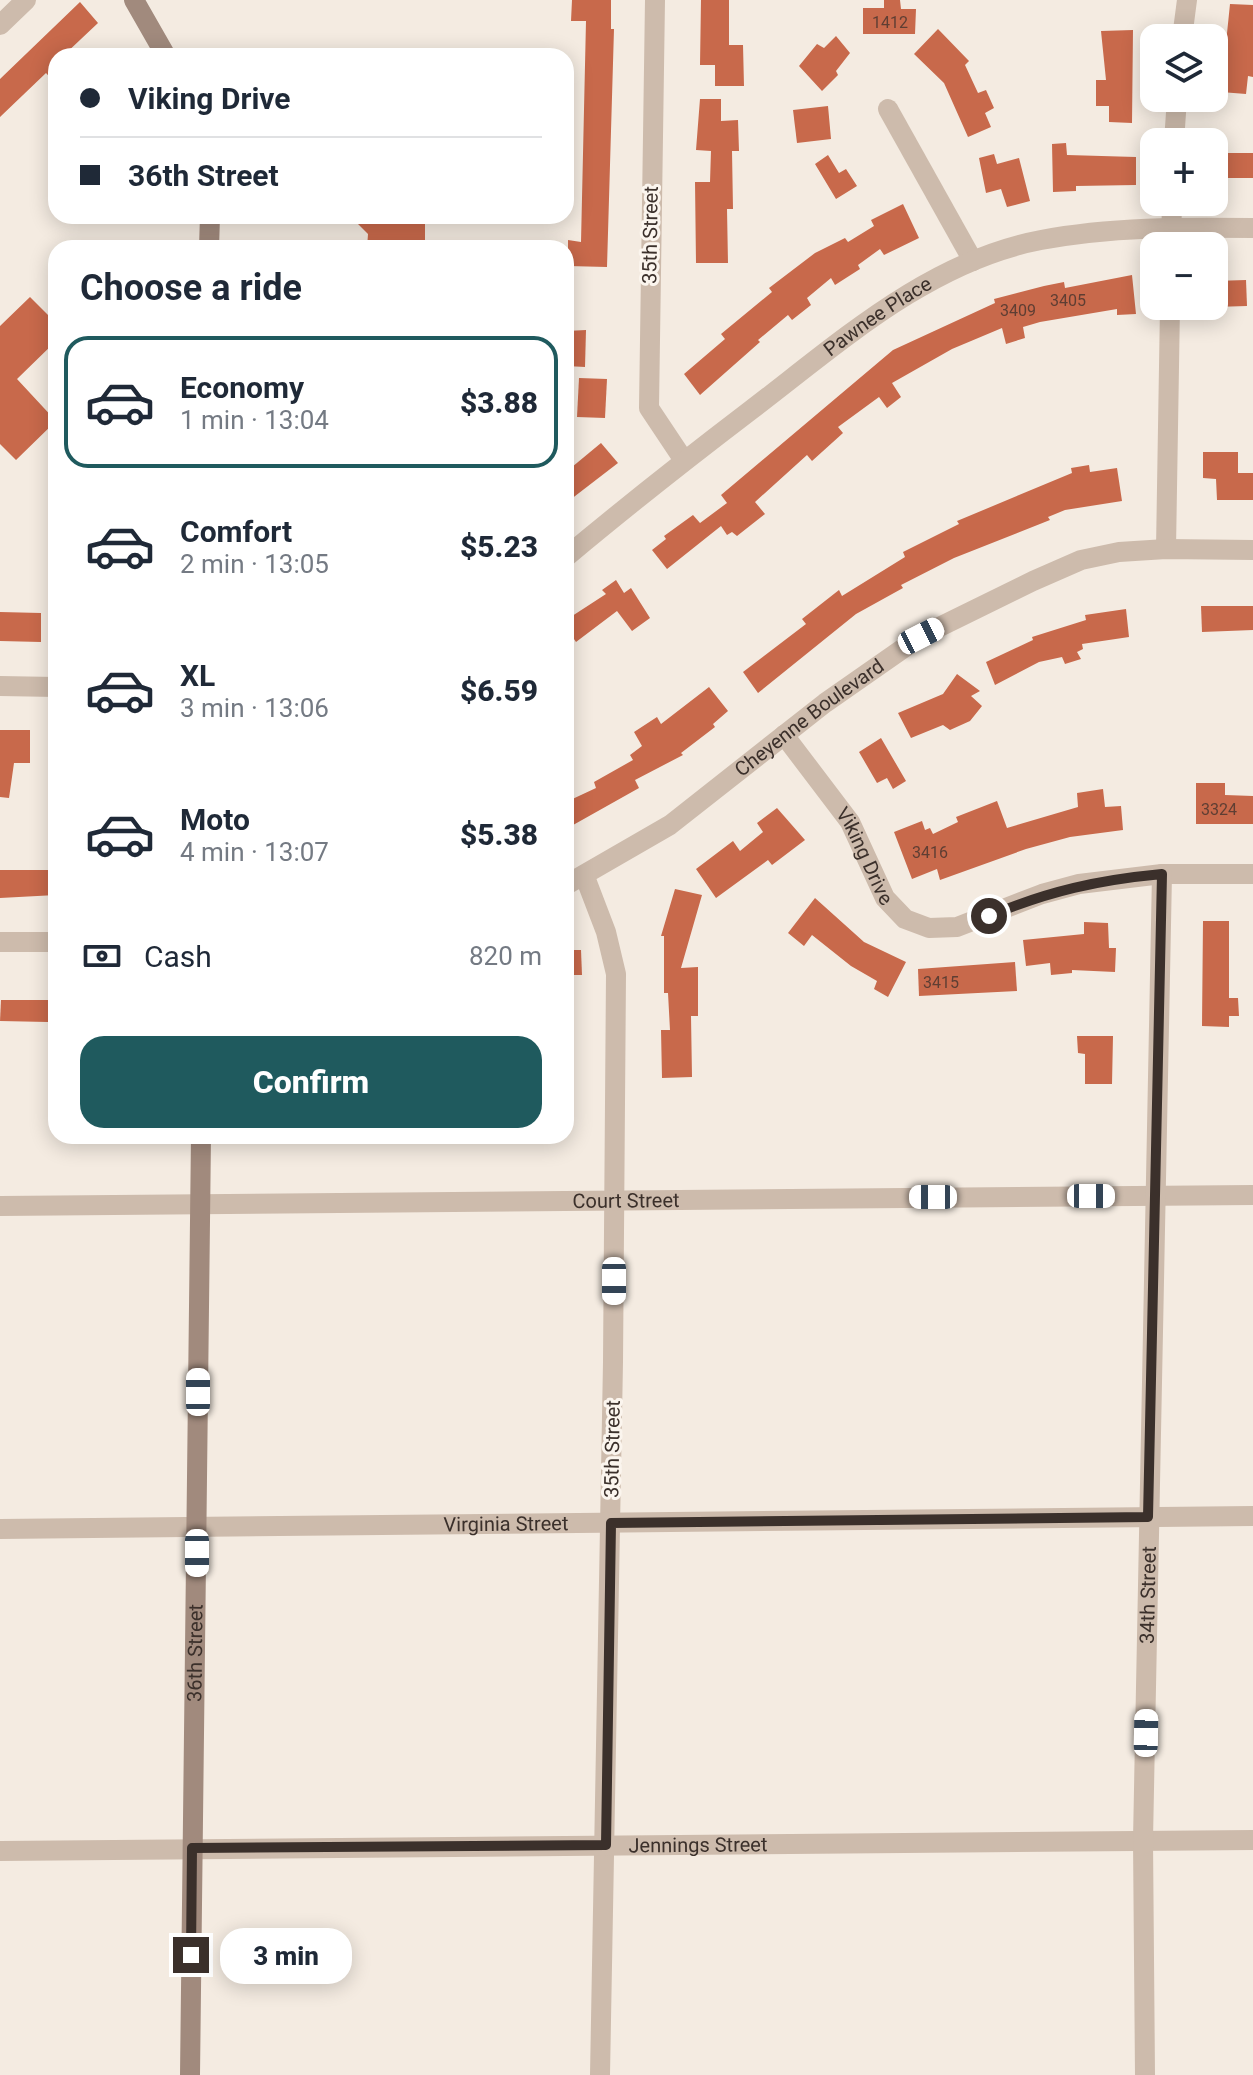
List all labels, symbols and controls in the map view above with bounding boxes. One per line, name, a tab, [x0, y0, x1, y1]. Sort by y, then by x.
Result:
house number: 1412	[872, 13, 908, 32]
map controls	[1140, 24, 1228, 320]
button: layers	[1140, 24, 1228, 112]
text: Viking Drive	[128, 81, 291, 116]
button: +	[1140, 128, 1228, 216]
text: 36th Street	[128, 158, 279, 193]
street label: 35th Street	[637, 186, 663, 284]
button: −	[1140, 232, 1228, 320]
text: Choose a ride	[80, 267, 302, 309]
street label: Pawnee Place	[819, 271, 936, 361]
house number: 3405	[1050, 291, 1086, 310]
house number: 3409	[1000, 301, 1036, 320]
icon: car	[84, 366, 156, 438]
text: Economy	[180, 370, 304, 405]
text: $3.88	[460, 385, 538, 420]
text: 1 min · 13:04	[180, 405, 329, 435]
icon: car	[84, 510, 156, 582]
text: Comfort	[180, 514, 292, 549]
text: $5.23	[460, 529, 538, 564]
text: 2 min · 13:05	[180, 549, 329, 579]
car	[894, 614, 948, 658]
icon: car	[84, 654, 156, 726]
street label: Cheyenne Boulevard	[730, 654, 888, 782]
text: XL	[180, 658, 215, 693]
text: $6.59	[460, 673, 538, 708]
text: 3 min · 13:06	[180, 693, 329, 723]
icon: car	[84, 798, 156, 870]
house number: 3324	[1201, 800, 1237, 819]
text: Moto	[180, 802, 250, 837]
street label: Viking Drive	[831, 802, 898, 910]
text: $5.38	[460, 817, 538, 852]
text: 4 min · 13:07	[180, 837, 329, 867]
house number: 3416	[912, 843, 948, 862]
route start	[971, 898, 1007, 934]
icon: cash	[80, 934, 124, 978]
text: Cash	[144, 939, 212, 974]
text: 820 m	[469, 941, 542, 971]
house number: 3415	[923, 973, 959, 992]
button: Confirm	[80, 1036, 542, 1128]
car	[1067, 1184, 1115, 1208]
car	[909, 1185, 957, 1209]
street label: Court Street	[572, 1188, 680, 1213]
car	[602, 1257, 626, 1305]
car	[186, 1368, 210, 1416]
street label: 35th Street	[599, 1400, 625, 1498]
street label: Virginia Street	[443, 1511, 569, 1536]
car	[185, 1529, 209, 1577]
street label: 34th Street	[1135, 1546, 1161, 1644]
street label: 36th Street	[182, 1604, 208, 1702]
car	[1134, 1709, 1158, 1757]
street label: Jennings Street	[628, 1832, 768, 1857]
callout: 3 min	[219, 1927, 351, 1983]
route end	[173, 1937, 209, 1973]
text: 3 min	[253, 1941, 319, 1971]

